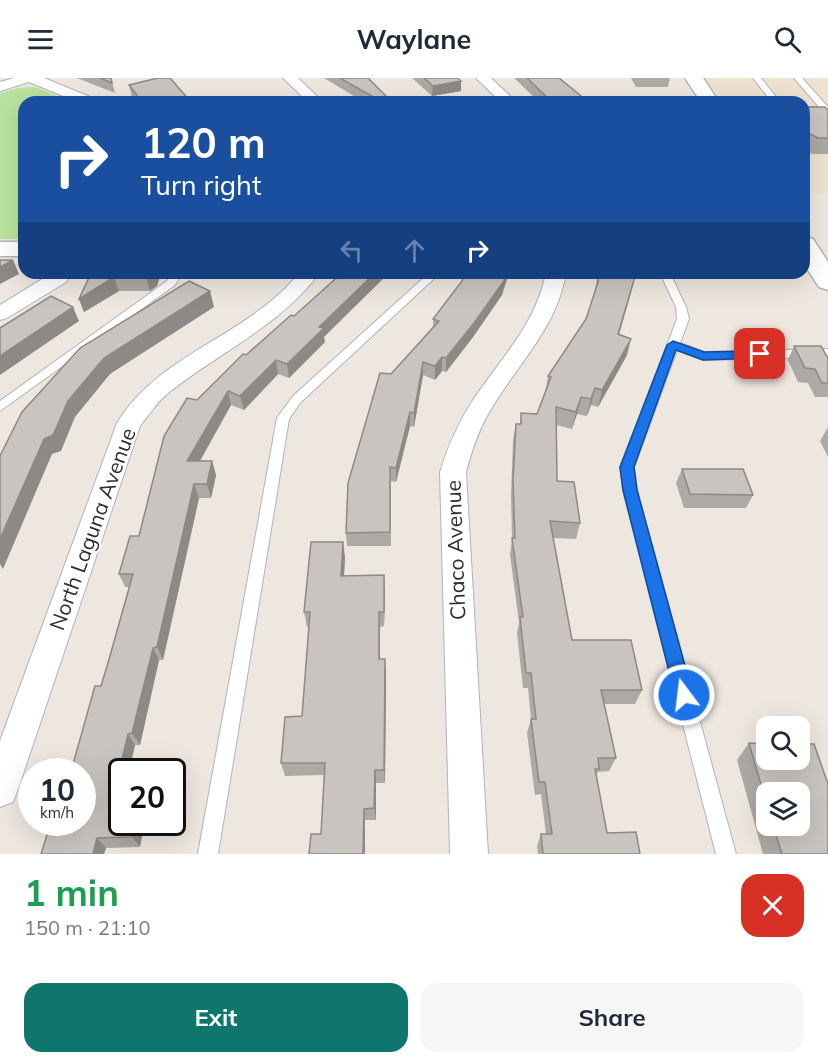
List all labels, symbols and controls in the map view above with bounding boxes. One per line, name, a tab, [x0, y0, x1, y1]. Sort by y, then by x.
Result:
text: Waylane	[357, 22, 471, 56]
icon: menu	[24, 23, 57, 56]
icon: search	[771, 23, 804, 56]
text: 120 m	[141, 116, 266, 169]
icon: right	[42, 120, 120, 198]
text: Turn right	[141, 168, 261, 202]
icon: left	[335, 234, 368, 267]
icon: ahead	[398, 234, 431, 267]
icon: right	[461, 234, 494, 267]
pin	[734, 328, 785, 379]
icon: arrive	[743, 337, 776, 370]
street label: North Laguna Avenue	[43, 424, 141, 633]
street label: Chaco Avenue	[440, 480, 470, 620]
position arrow	[652, 663, 716, 727]
map controls	[756, 716, 810, 836]
button: search	[756, 716, 810, 770]
speed limit sign: 20	[108, 758, 186, 836]
text: 10	[39, 771, 75, 809]
button: layers	[756, 782, 810, 836]
text: km/h	[40, 803, 74, 822]
text: 1 min	[24, 870, 119, 915]
button: close	[741, 874, 804, 937]
text: 150 m · 21:10	[24, 915, 150, 940]
button: Exit	[24, 983, 408, 1052]
button: Share	[420, 983, 804, 1052]

